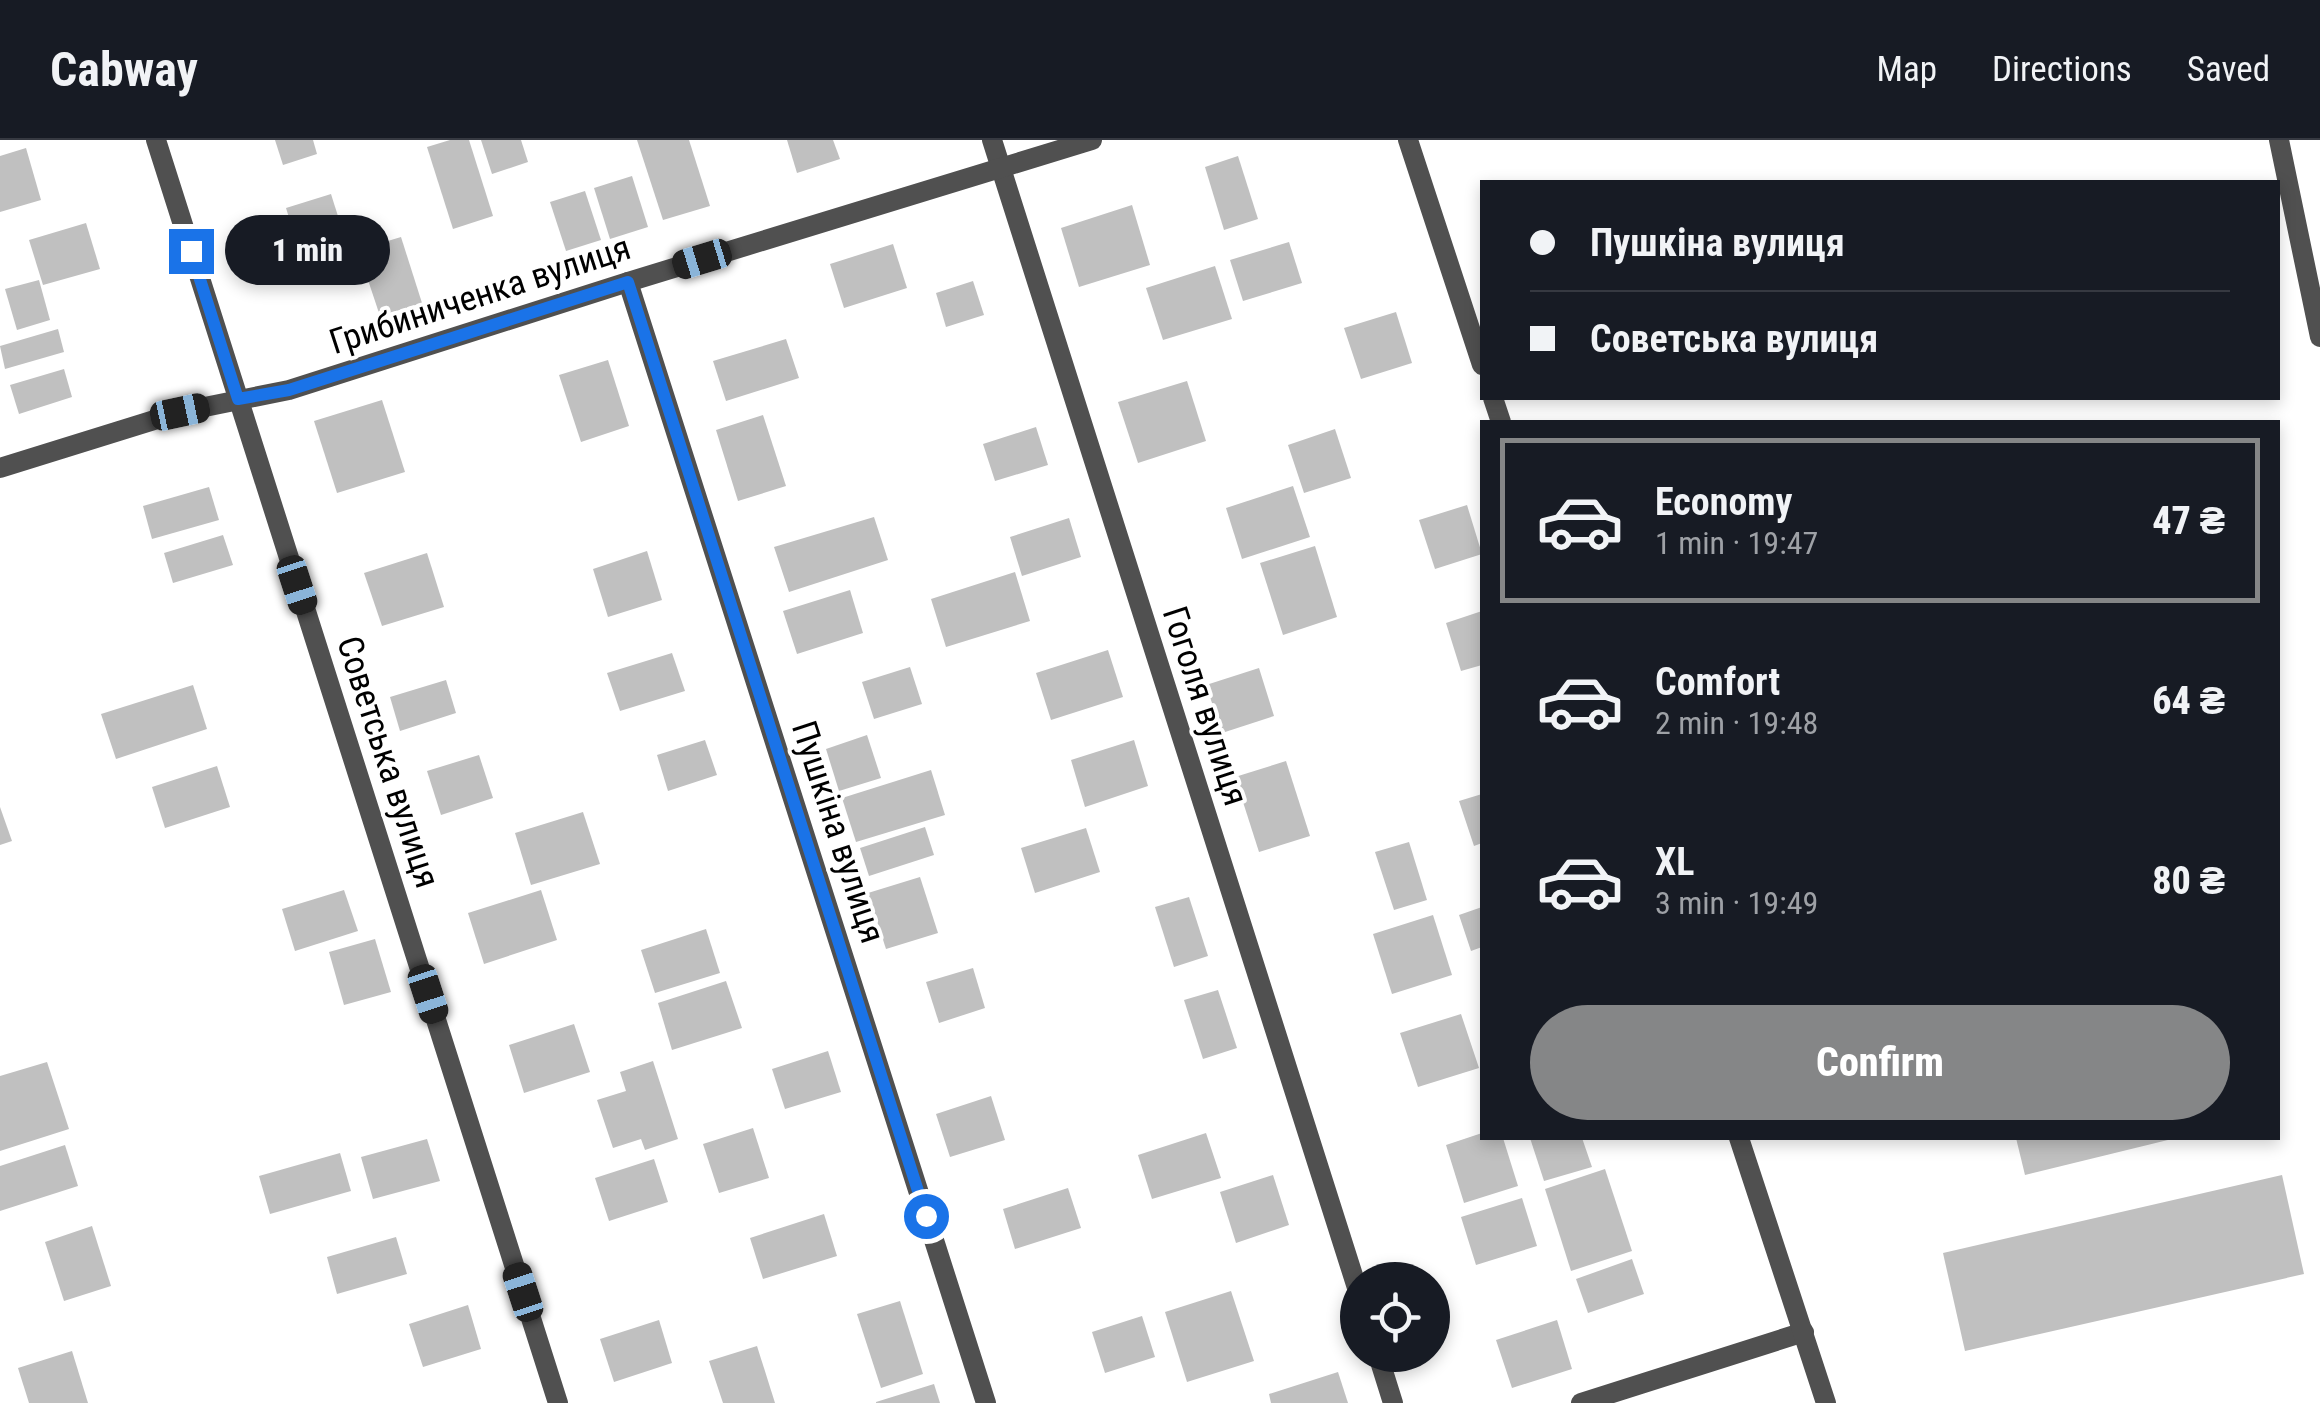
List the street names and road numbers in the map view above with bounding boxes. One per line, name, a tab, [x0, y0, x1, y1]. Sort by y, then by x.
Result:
street label: Грибиниченка вулиця	[324, 227, 636, 363]
street label: Гоголя вулиця	[1154, 601, 1256, 811]
street label: Советська вулиця	[328, 631, 448, 893]
street label: Пушкіна вулиця	[783, 716, 893, 948]

